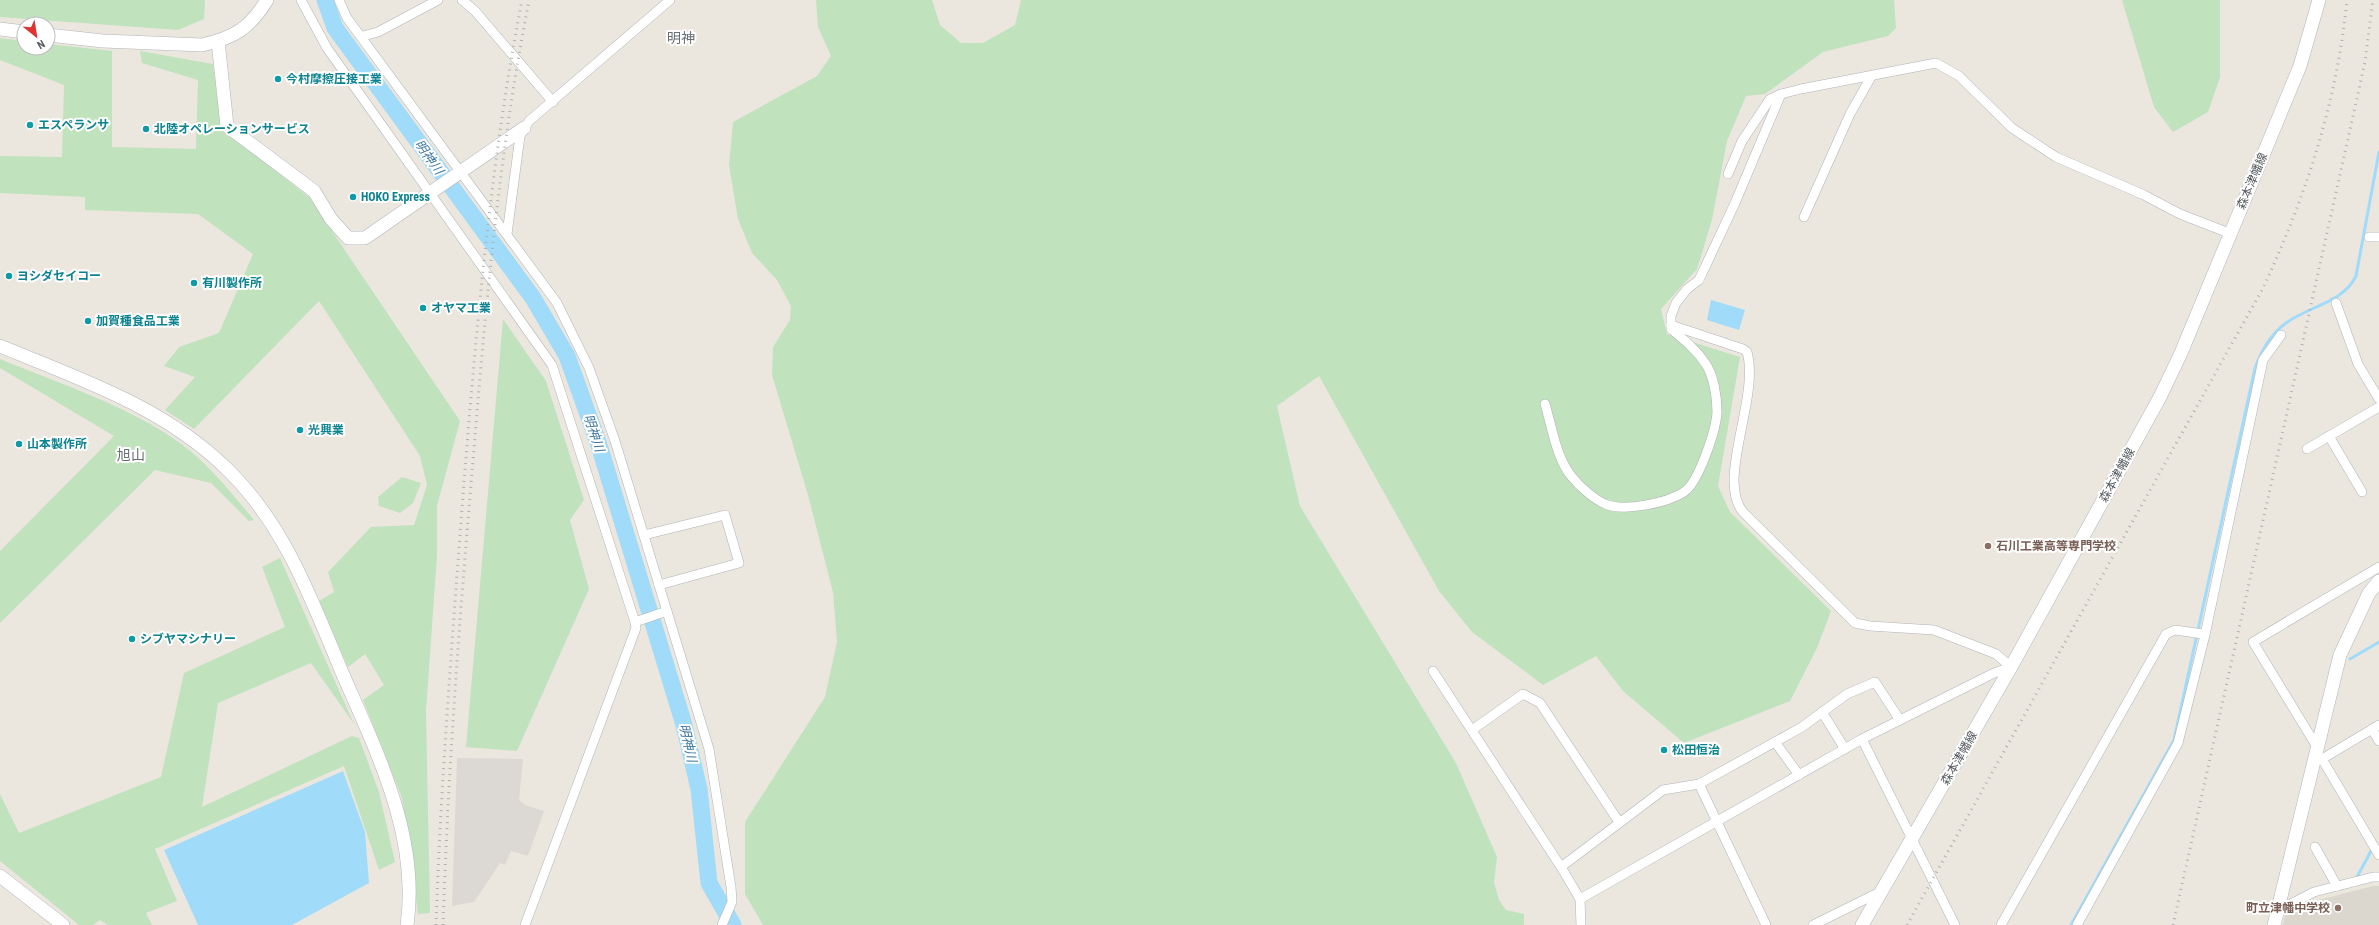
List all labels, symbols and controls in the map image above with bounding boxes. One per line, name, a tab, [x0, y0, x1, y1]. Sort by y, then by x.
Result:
north arrow	[16, 16, 56, 56]
district label: 明神	[667, 30, 695, 46]
text: N	[34, 37, 47, 52]
place label: 今村摩擦圧接工業	[286, 72, 382, 86]
marker: 今村摩擦圧接工業	[273, 74, 283, 84]
place label: エスペランサ	[38, 118, 109, 132]
marker: エスペランサ	[25, 120, 35, 130]
place label: 北陸オペレーションサービス	[154, 122, 310, 136]
marker: 北陸オペレーションサービス	[141, 124, 151, 134]
water label: 明神川	[411, 137, 448, 179]
street label: 森本津幡線	[2234, 151, 2270, 211]
place label: HOKO Express	[361, 190, 430, 204]
marker: HOKO Express	[348, 192, 358, 202]
place label: ヨシダセイコー	[17, 269, 101, 283]
marker: ヨシダセイコー	[4, 271, 14, 281]
place label: 有川製作所	[202, 276, 262, 290]
marker: 有川製作所	[189, 278, 199, 288]
place label: オヤマ工業	[431, 301, 491, 315]
marker: オヤマ工業	[418, 303, 428, 313]
place label: 加賀種食品工業	[96, 314, 180, 328]
marker: 加賀種食品工業	[83, 316, 93, 326]
water label: 明神川	[581, 412, 608, 456]
place label: 光興業	[308, 423, 344, 437]
marker: 光興業	[295, 425, 305, 435]
place label: 山本製作所	[27, 437, 87, 451]
marker: 山本製作所	[14, 439, 24, 449]
street label: 森本津幡線	[2096, 445, 2138, 505]
district label: 旭山	[117, 447, 145, 463]
place label: 石川工業高等専門学校	[1996, 539, 2116, 553]
marker: 石川工業高等専門学校	[1983, 541, 1993, 551]
place label: シブヤマシナリー	[140, 632, 236, 646]
marker: シブヤマシナリー	[127, 634, 137, 644]
water label: 明神川	[676, 722, 700, 766]
street label: 森本津幡線	[1938, 729, 1980, 787]
place label: 松田恒治	[1672, 743, 1720, 757]
marker: 松田恒治	[1659, 745, 1669, 755]
place label: 町立津幡中学校	[2246, 901, 2330, 915]
marker: 町立津幡中学校	[2333, 903, 2343, 913]

